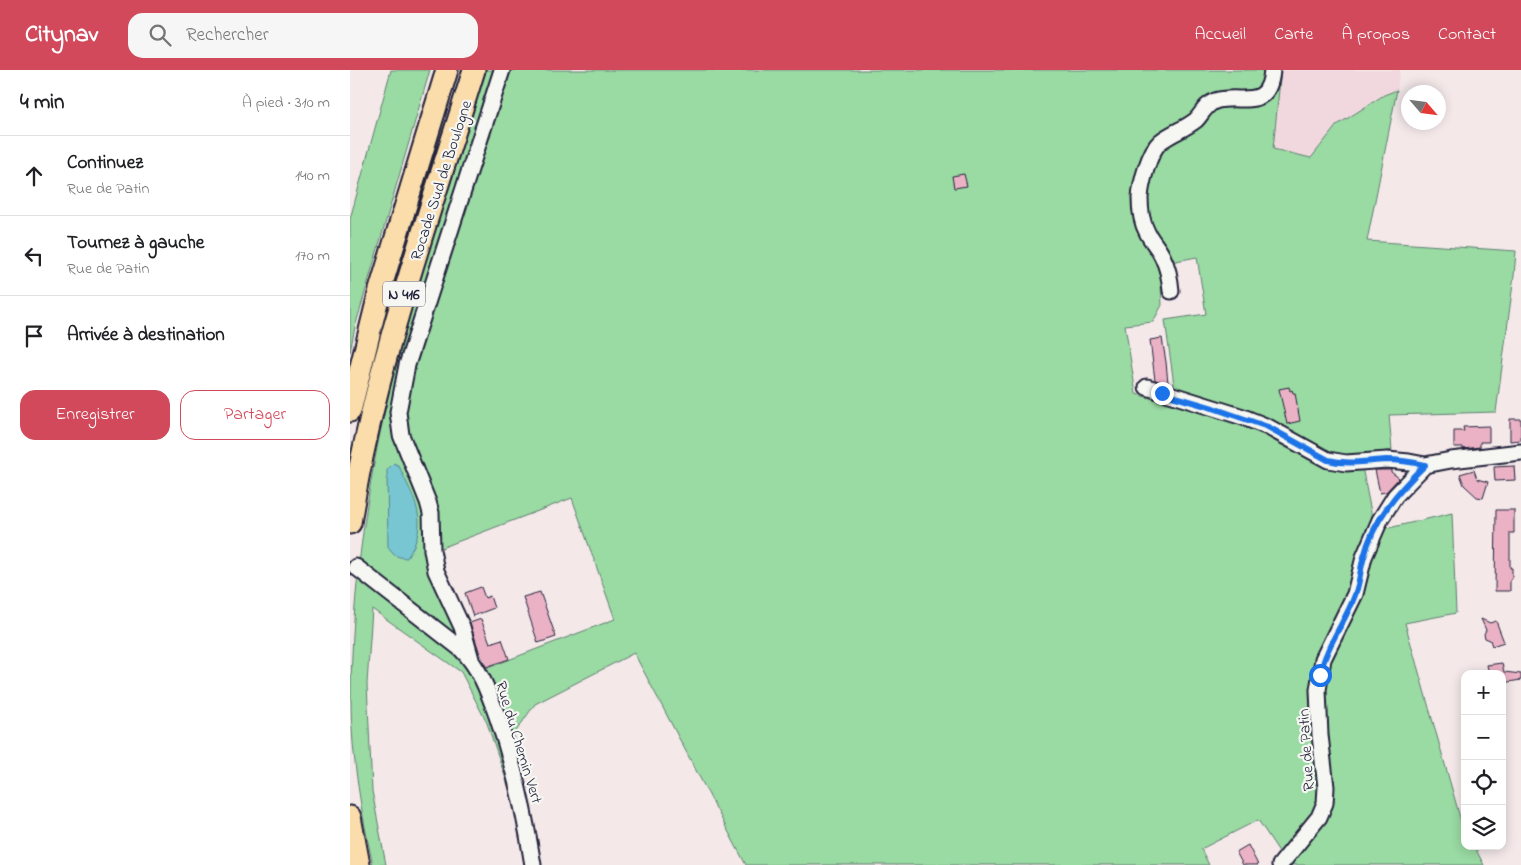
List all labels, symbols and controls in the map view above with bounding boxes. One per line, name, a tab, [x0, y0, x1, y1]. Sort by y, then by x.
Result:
search box	[128, 13, 478, 58]
text: Citynav	[25, 18, 98, 53]
icon: search	[146, 21, 174, 49]
text: Rechercher	[186, 22, 269, 49]
text: Accueil	[1194, 22, 1246, 48]
text: Carte	[1274, 22, 1313, 48]
text: À propos	[1341, 22, 1410, 48]
text: Contact	[1438, 22, 1496, 48]
north arrow	[1401, 85, 1446, 130]
text: 4 min	[20, 88, 64, 118]
text: À pied · 310 m	[242, 91, 330, 115]
street label: Rocade Sud de Boulogne	[405, 97, 479, 264]
text: Continuez	[67, 150, 143, 177]
icon: ahead	[20, 162, 48, 190]
text: 140 m	[295, 164, 330, 188]
text: Rue de Patin	[67, 177, 149, 201]
text: Tournez à gauche	[67, 230, 204, 257]
icon: left	[20, 242, 48, 270]
text: 170 m	[295, 244, 330, 268]
text: Rue de Patin	[67, 257, 149, 281]
road number: N 416	[383, 282, 425, 306]
icon: arrive	[20, 322, 48, 350]
text: Arrivée à destination	[67, 322, 225, 349]
route end	[1151, 382, 1174, 405]
button: Enregistrer	[20, 390, 170, 440]
button: Partager	[180, 390, 330, 440]
route start	[1309, 664, 1332, 687]
map controls	[1461, 670, 1506, 850]
button: +	[1461, 670, 1506, 715]
street label: Rue du Chemin Vert	[488, 678, 548, 807]
street label: Rue de Patin	[1292, 708, 1322, 792]
button: −	[1461, 715, 1506, 760]
button: locate	[1461, 760, 1506, 805]
button: layers	[1461, 805, 1506, 850]

